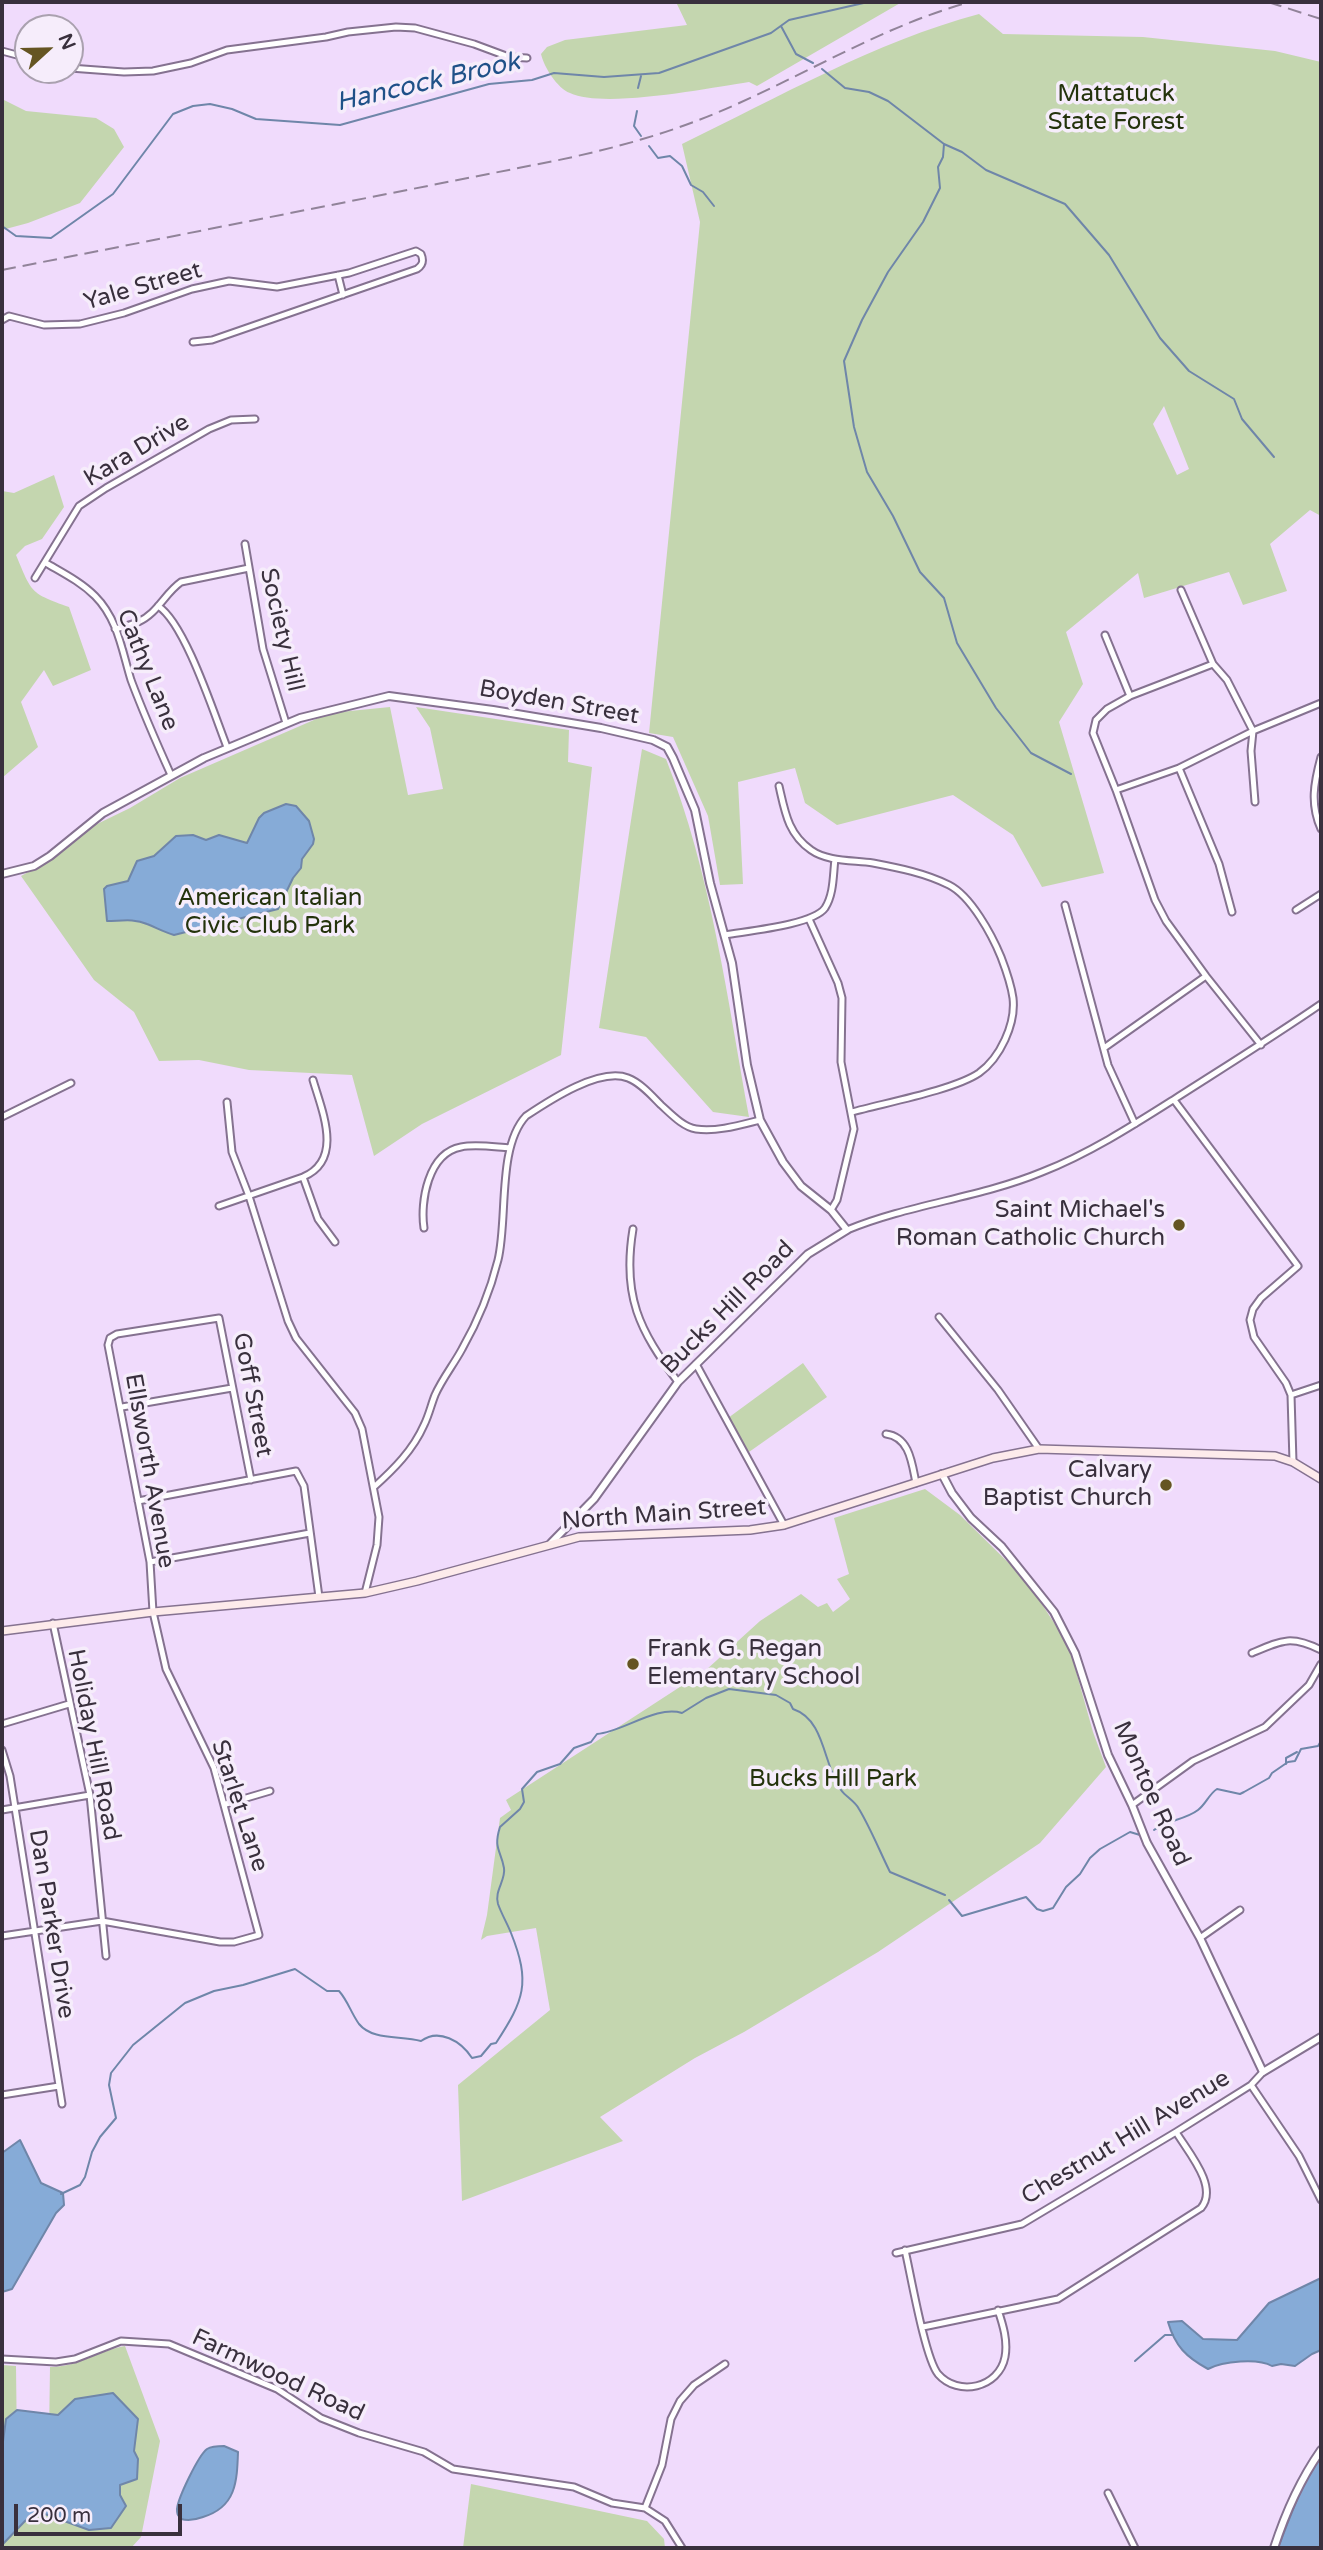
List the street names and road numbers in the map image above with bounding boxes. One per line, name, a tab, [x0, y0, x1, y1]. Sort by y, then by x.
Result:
street label: Yale Street	[81, 256, 205, 318]
street label: Kara Drive	[79, 408, 195, 494]
street label: Society Hill	[253, 566, 309, 694]
street label: Cathy Lane	[110, 605, 184, 735]
street label: Boyden Street	[477, 675, 641, 731]
street label: Bucks Hill Road	[655, 1235, 801, 1381]
street label: Goff Street	[226, 1330, 278, 1460]
street label: Ellsworth Avenue	[118, 1371, 180, 1571]
street label: North Main Street	[561, 1493, 767, 1537]
street label: Holiday Hill Road	[60, 1647, 126, 1843]
street label: Montoe Road	[1106, 1717, 1196, 1871]
street label: Starlet Lane	[204, 1737, 274, 1875]
street label: Dan Parker Drive	[22, 1827, 80, 2021]
street label: Chestnut Hill Avenue	[1017, 2064, 1235, 2212]
street label: Farmwood Road	[187, 2323, 369, 2429]

